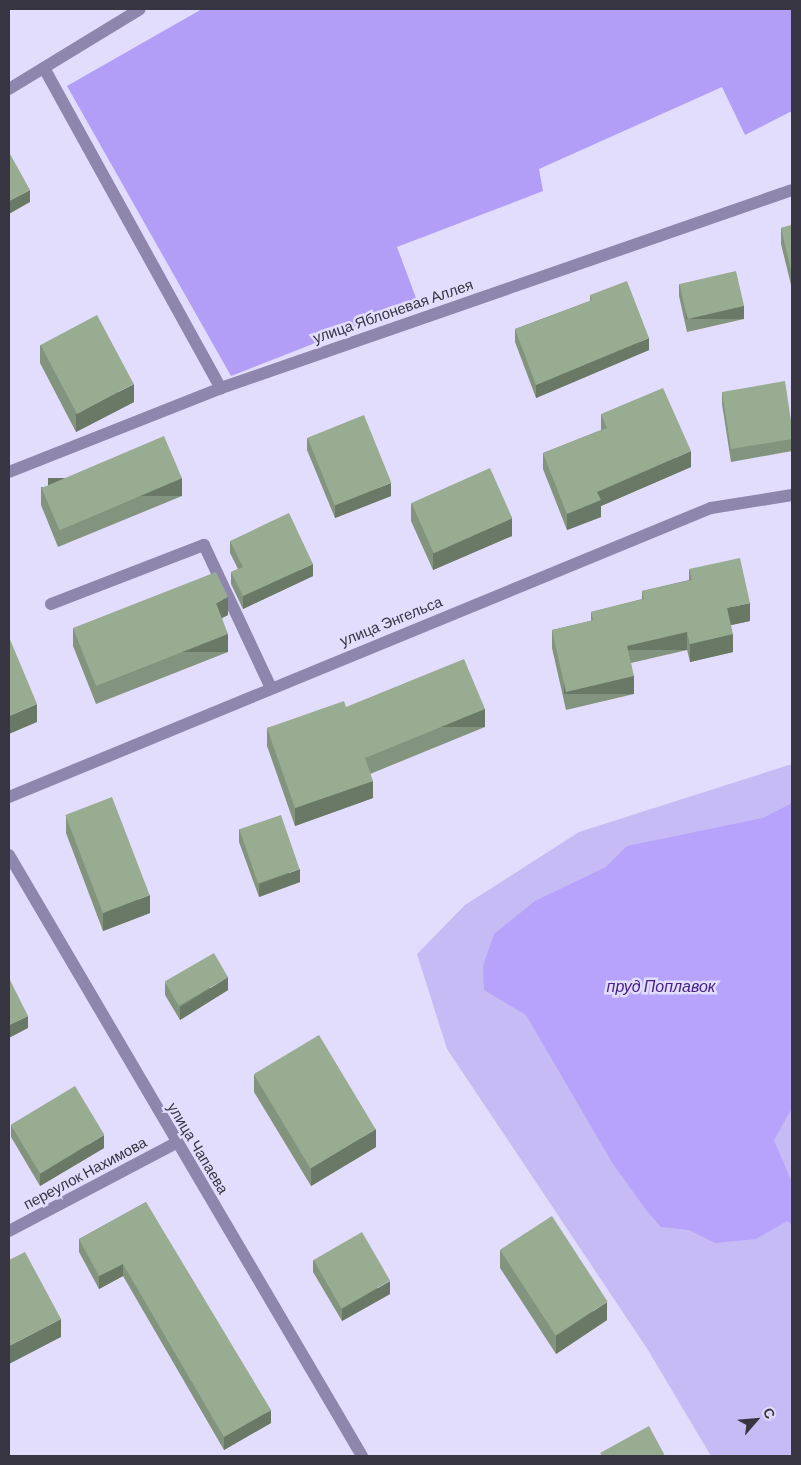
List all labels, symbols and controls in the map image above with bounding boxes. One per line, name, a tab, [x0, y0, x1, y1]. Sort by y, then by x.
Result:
street label: улица Яблоневая Аллея	[311, 275, 475, 347]
street label: улица Энгельса	[337, 592, 445, 650]
water label: пруд Поплавок	[607, 976, 715, 996]
street label: улица Чапаева	[164, 1099, 232, 1197]
street label: переулок Нахимова	[20, 1133, 150, 1213]
north arrow	[731, 1395, 781, 1445]
text: С	[760, 1405, 780, 1421]

